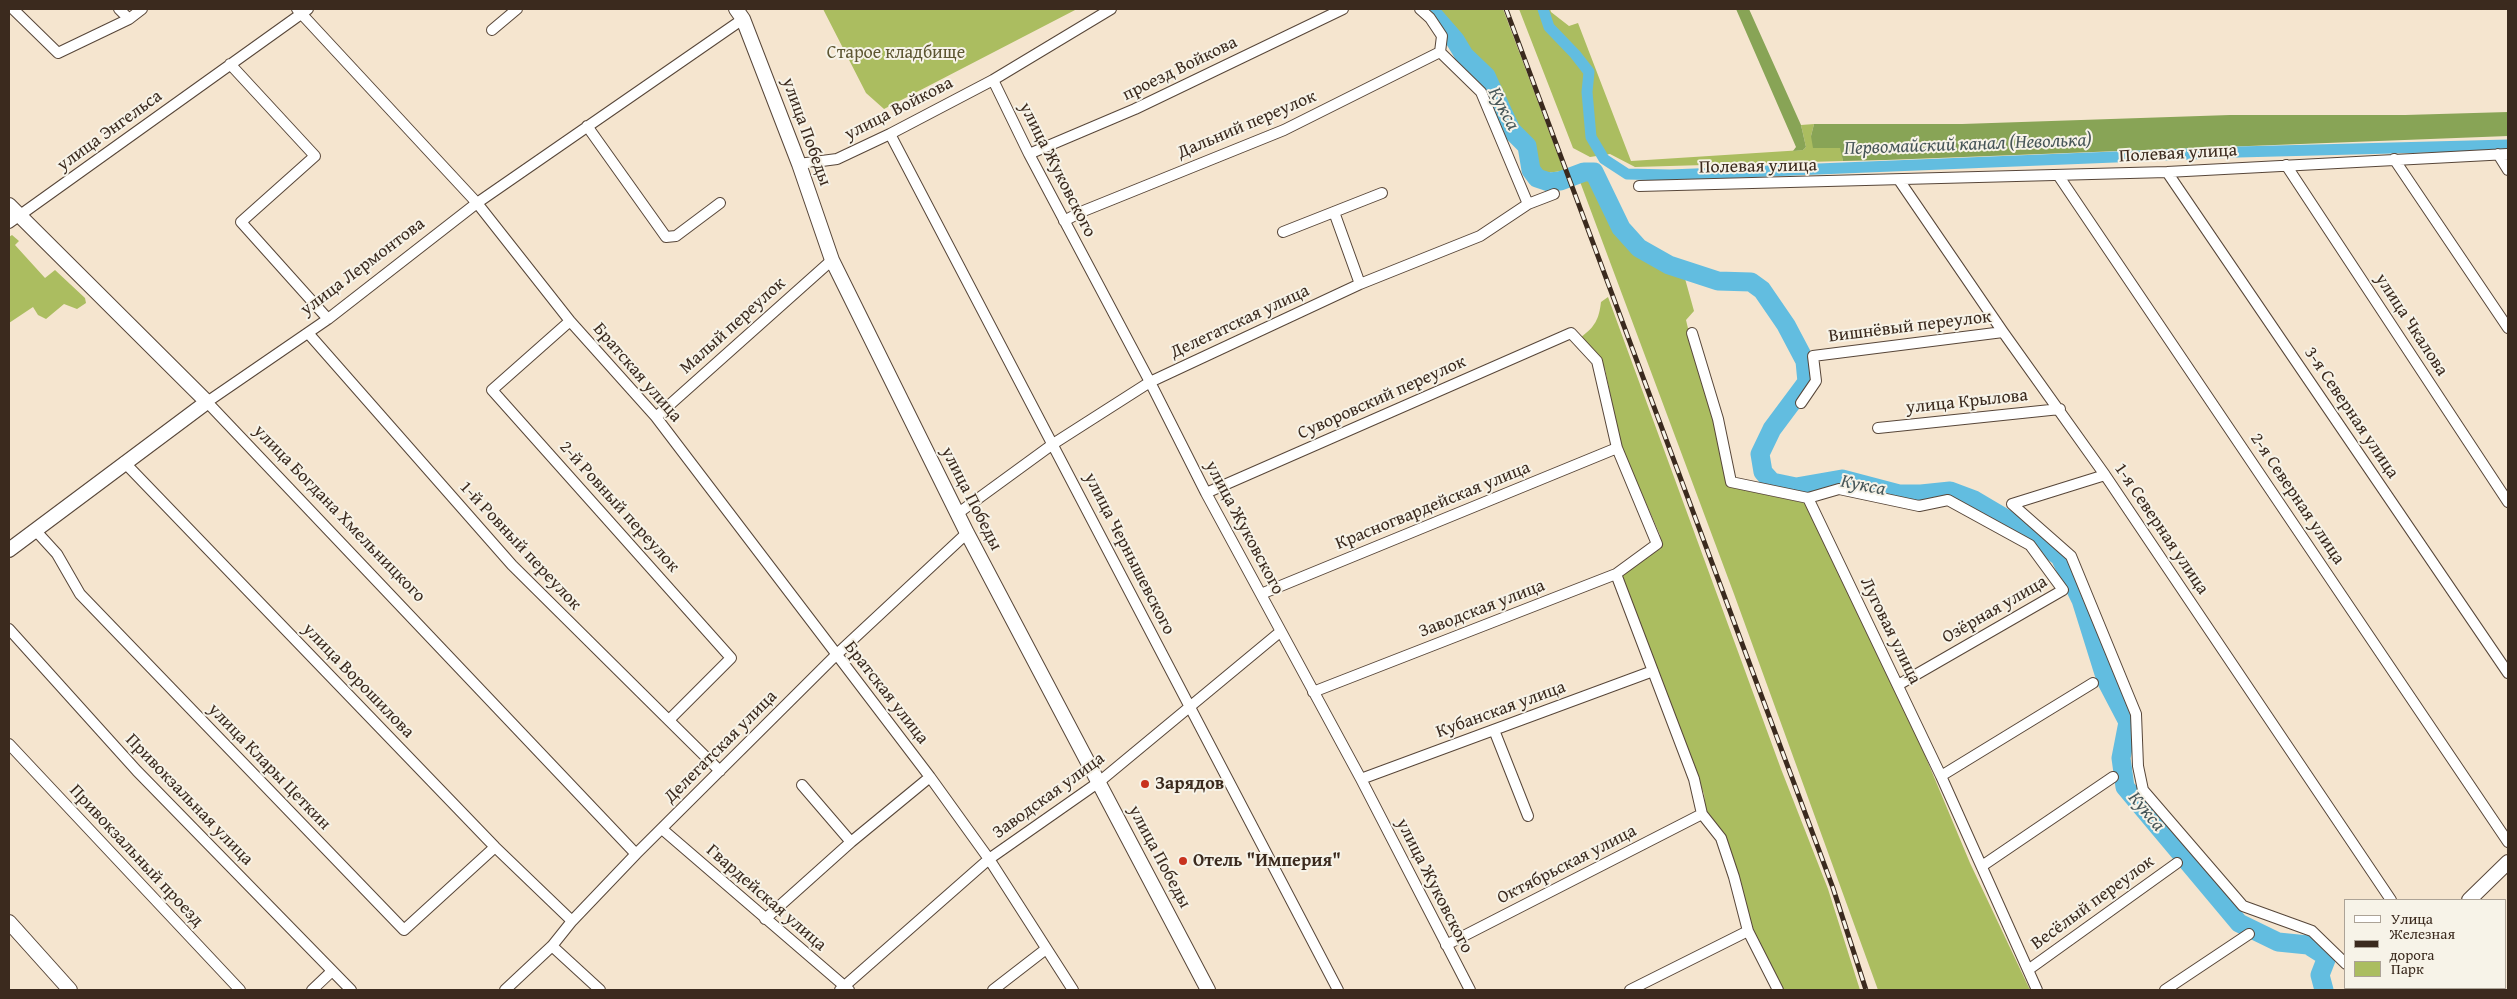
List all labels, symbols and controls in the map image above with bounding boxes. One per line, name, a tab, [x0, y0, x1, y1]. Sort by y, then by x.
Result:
street label: проезд Войкова	[1119, 32, 1241, 106]
park label: Старое кладбище	[827, 42, 965, 64]
street label: улица Войкова	[841, 72, 957, 146]
street label: улица Победы	[776, 75, 836, 189]
water label: Кукса	[1482, 84, 1524, 134]
street label: улица Энгельса	[53, 86, 167, 176]
street label: Дальний переулок	[1174, 86, 1320, 164]
street label: улица Жуковского	[1014, 99, 1100, 241]
water label: Первомайский канал (Неволька)	[1844, 129, 2092, 161]
street label: Полевая улица	[2118, 140, 2238, 168]
street label: Полевая улица	[1699, 155, 1817, 179]
street label: улица Лермонтова	[297, 213, 429, 321]
street label: улица Чкалова	[2370, 270, 2452, 380]
street label: Малый переулок	[676, 273, 790, 379]
street label: Делегатская улица	[1167, 280, 1313, 364]
street label: Вишнёвый переулок	[1827, 306, 1993, 348]
street label: Братская улица	[588, 319, 686, 427]
street label: 3-я Северная улица	[2299, 343, 2403, 483]
street label: Суворовский переулок	[1295, 351, 1469, 445]
street label: улица Крылова	[1905, 385, 2029, 419]
street label: улица Богдана Хмельницкого	[248, 421, 430, 607]
street label: 2-я Северная улица	[2245, 429, 2349, 569]
street label: 2-й Ровный переулок	[554, 437, 684, 577]
street label: улица Победы	[936, 444, 1006, 554]
street label: улица Жуковского	[1200, 457, 1288, 599]
street label: Красногвардейская улица	[1332, 457, 1534, 555]
street label: 1-я Северная улица	[2109, 459, 2213, 599]
street label: улица Чернышевского	[1079, 469, 1179, 639]
water label: Кукса	[1839, 471, 1887, 501]
street label: 1-й Ровный переулок	[454, 477, 586, 615]
street label: Озёрная улица	[1939, 571, 2051, 649]
street label: Луговая улица	[1855, 574, 1925, 688]
street label: Заводская улица	[1416, 575, 1548, 643]
street label: улица Ворошилова	[298, 619, 418, 743]
street label: Братская улица	[839, 637, 933, 749]
street label: Кубанская улица	[1433, 677, 1569, 743]
street label: Делегатская улица	[660, 686, 782, 808]
street label: улица Клары Цеткин	[203, 699, 335, 835]
street label: Привокзальная улица	[120, 730, 258, 870]
street label: Заводская улица	[989, 748, 1109, 844]
place label: Зарядов	[1155, 773, 1224, 795]
marker: Зарядов	[1139, 778, 1151, 790]
street label: Привокзальный проезд	[64, 780, 208, 932]
water label: Кукса	[2123, 787, 2169, 837]
street label: улица Победы	[1123, 802, 1195, 912]
street label: улица Жуковского	[1391, 815, 1477, 957]
street label: Октябрьская улица	[1494, 821, 1640, 909]
street label: Гвардейская улица	[701, 840, 831, 956]
place label: Отель "Империя"	[1193, 850, 1341, 872]
street label: Весёлый переулок	[2027, 851, 2159, 955]
marker: Отель "Империя"	[1177, 855, 1189, 867]
legend	[2344, 899, 2507, 989]
text: Улица	[2391, 908, 2433, 929]
text: Железная дорога	[2389, 923, 2455, 965]
text: Парк	[2391, 958, 2424, 979]

